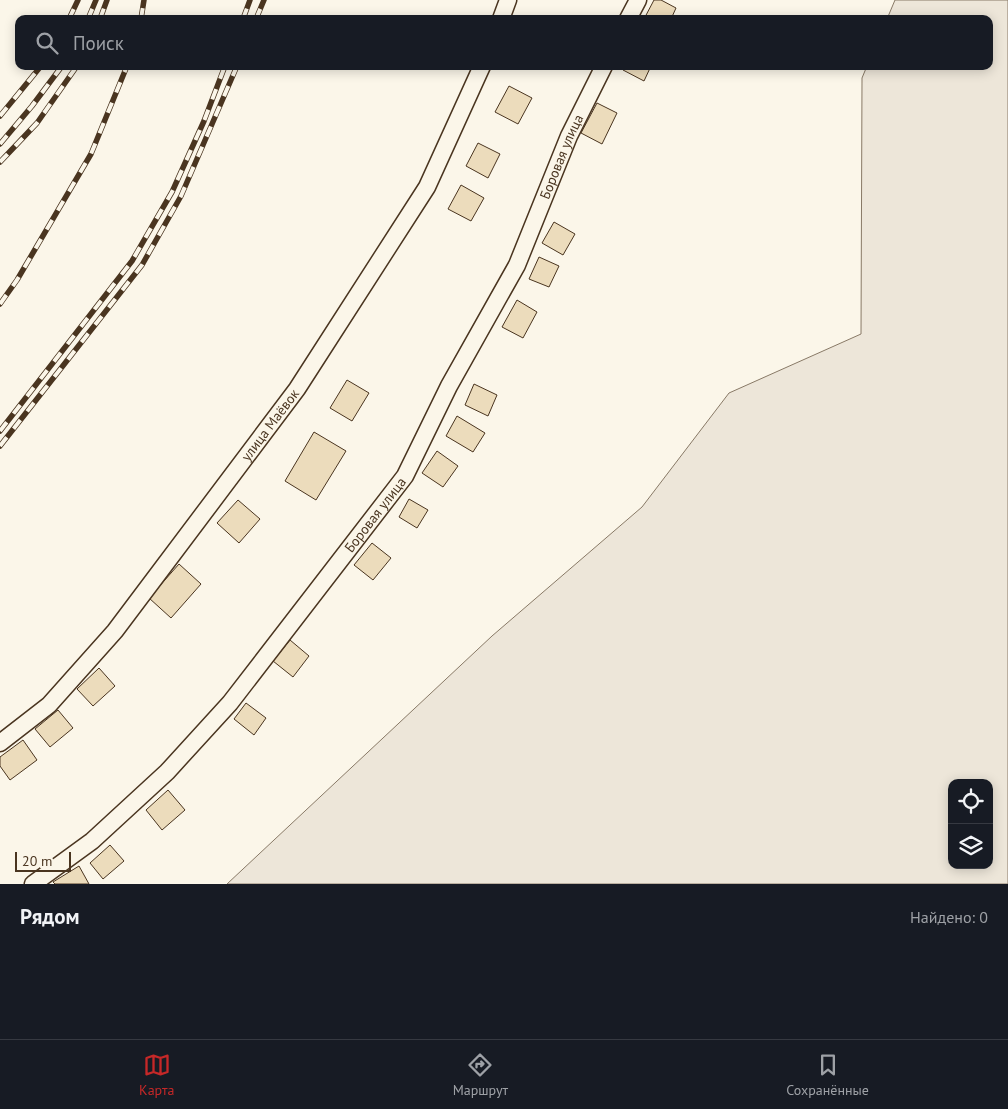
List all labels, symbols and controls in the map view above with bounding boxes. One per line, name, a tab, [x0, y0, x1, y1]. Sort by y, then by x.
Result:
search box	[15, 15, 993, 70]
icon: search	[33, 29, 61, 57]
text: Поиск	[73, 31, 124, 55]
street label: Боровая улица	[536, 111, 587, 202]
street label: улица Маёвок	[237, 385, 303, 465]
street label: Боровая улица	[340, 473, 410, 556]
map controls	[948, 779, 993, 869]
button: locate	[948, 779, 993, 824]
button: layers	[948, 824, 993, 869]
scale bar	[15, 849, 71, 872]
text: 20 m	[22, 852, 52, 870]
text: Рядом	[20, 903, 79, 930]
text: Найдено: 0	[910, 907, 988, 927]
tab: Карта	[139, 1051, 174, 1099]
tab: Маршрут	[453, 1051, 508, 1099]
tab: Сохранённые	[786, 1051, 869, 1099]

